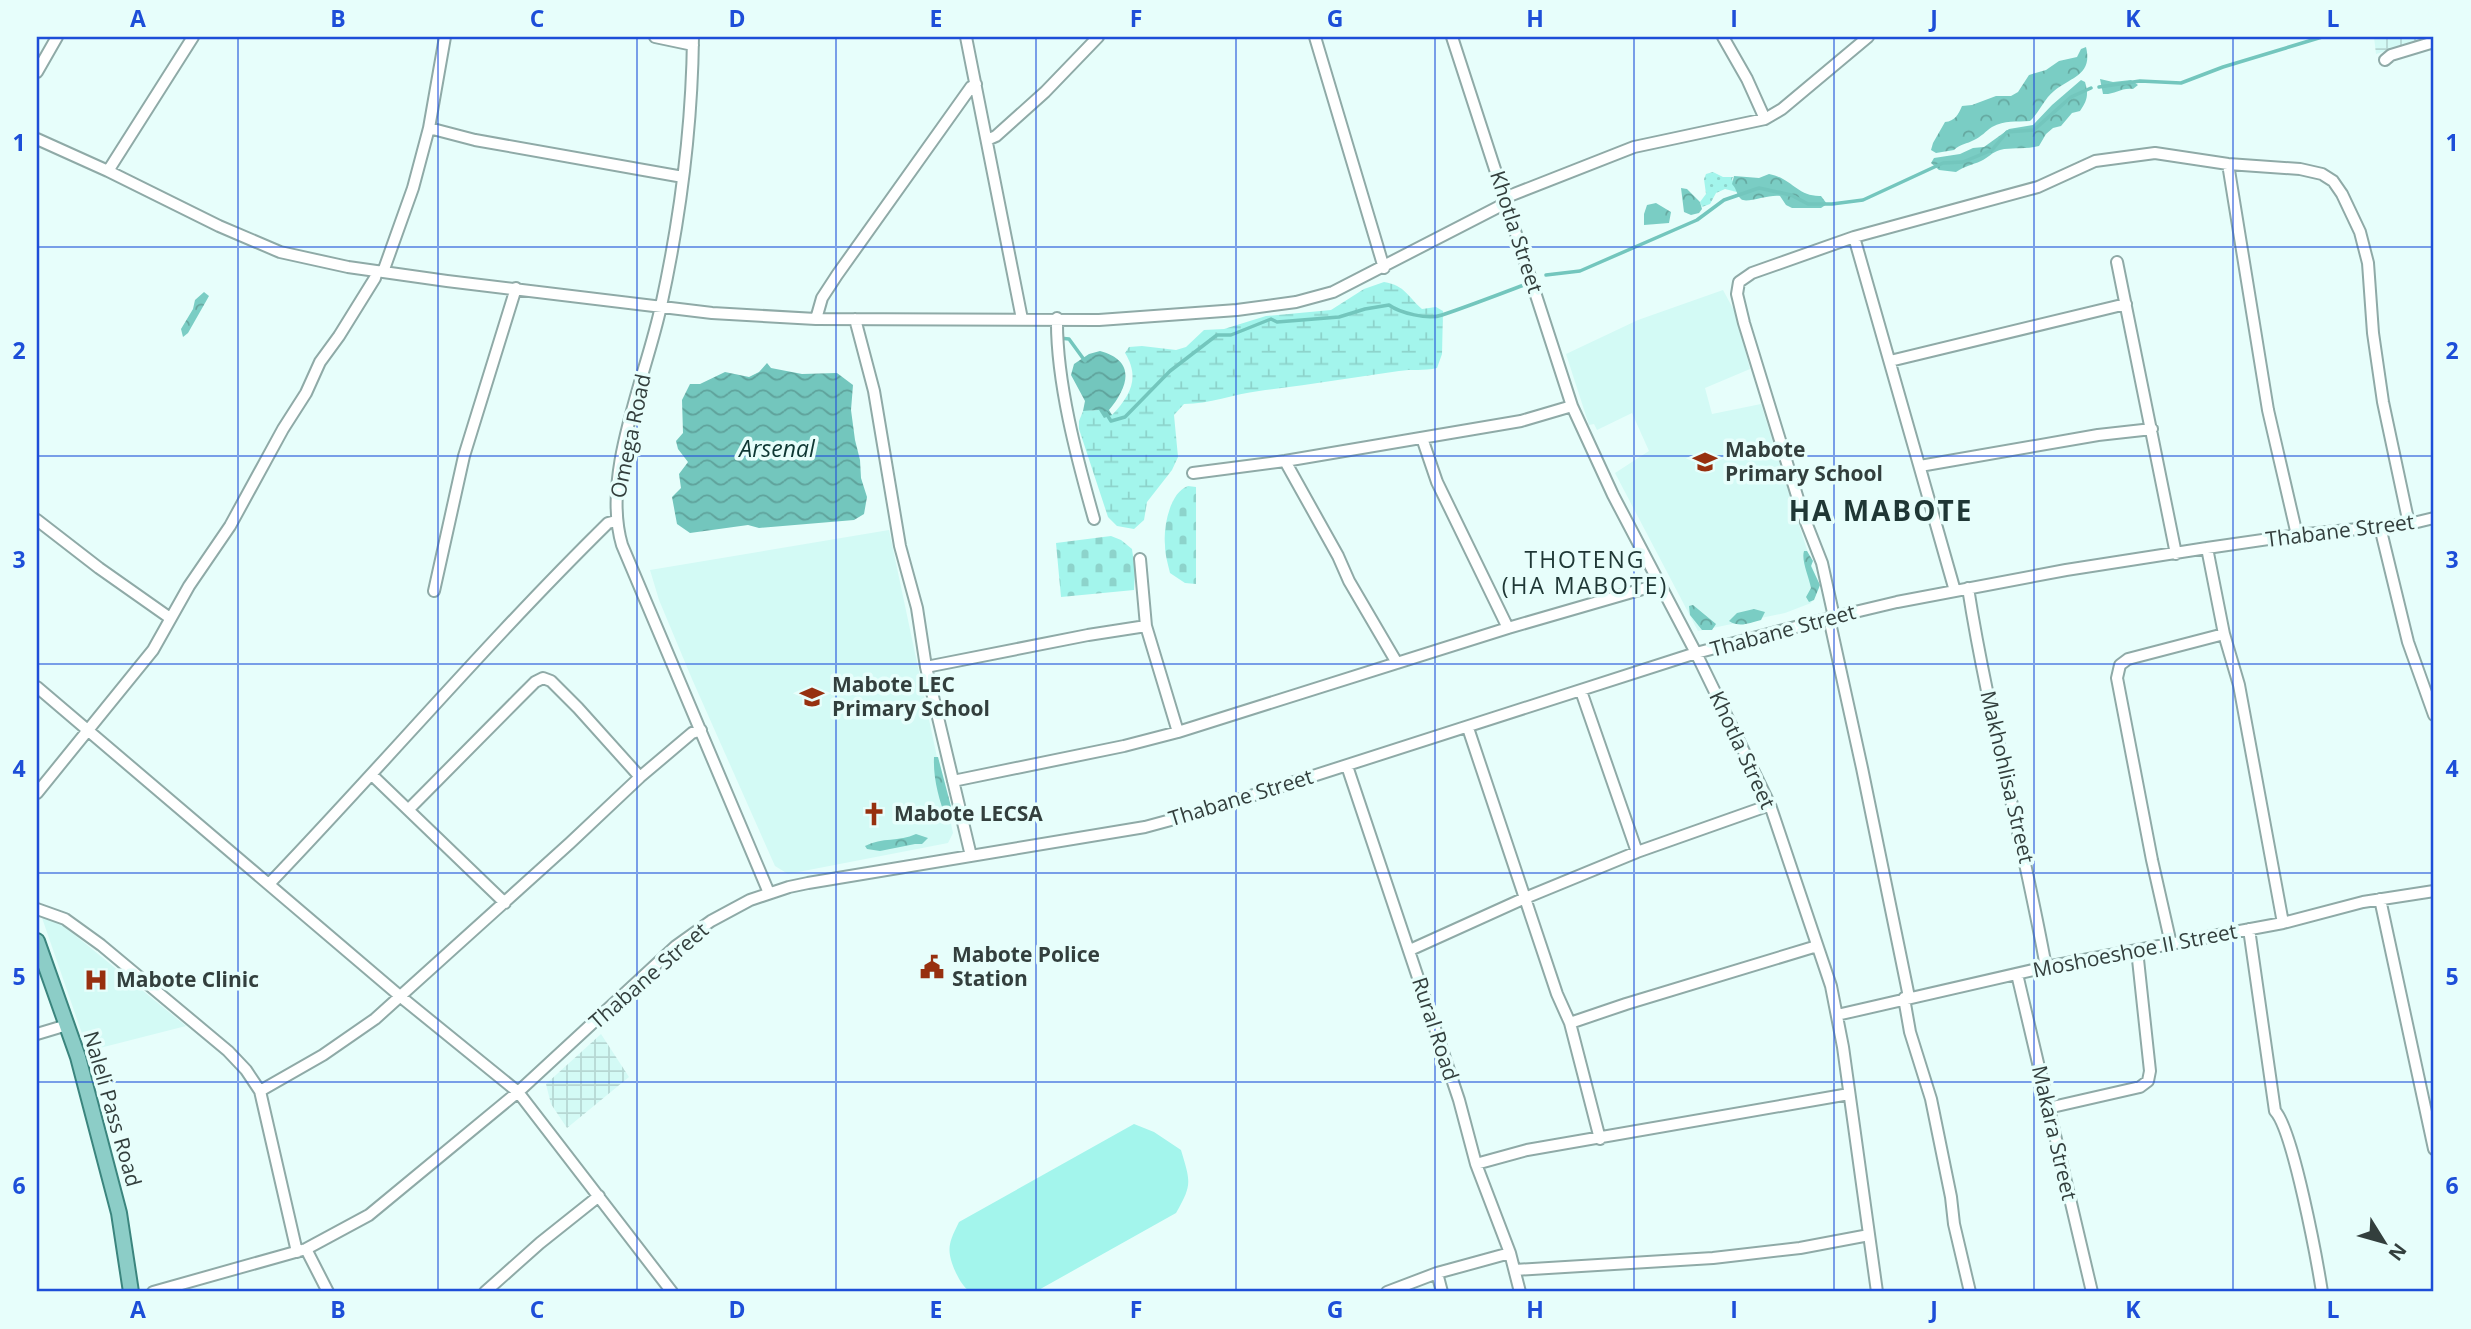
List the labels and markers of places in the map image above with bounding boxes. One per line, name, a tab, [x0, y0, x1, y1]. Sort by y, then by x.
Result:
place label: Mabote Primary School	[1725, 435, 1883, 487]
school or university icon: Mabote Primary School	[1691, 448, 1719, 476]
place label: Mabote LEC Primary School	[832, 670, 990, 722]
school or university icon: Mabote LEC Primary School	[798, 683, 826, 711]
place label: Mabote LECSA	[894, 799, 1043, 827]
church icon: Mabote LECSA	[860, 800, 888, 828]
place label: Mabote Police Station	[952, 940, 1100, 992]
public building icon: Mabote Police Station	[918, 953, 946, 981]
place label: Mabote Clinic	[116, 965, 259, 993]
hospital icon: Mabote Clinic	[82, 966, 110, 994]

